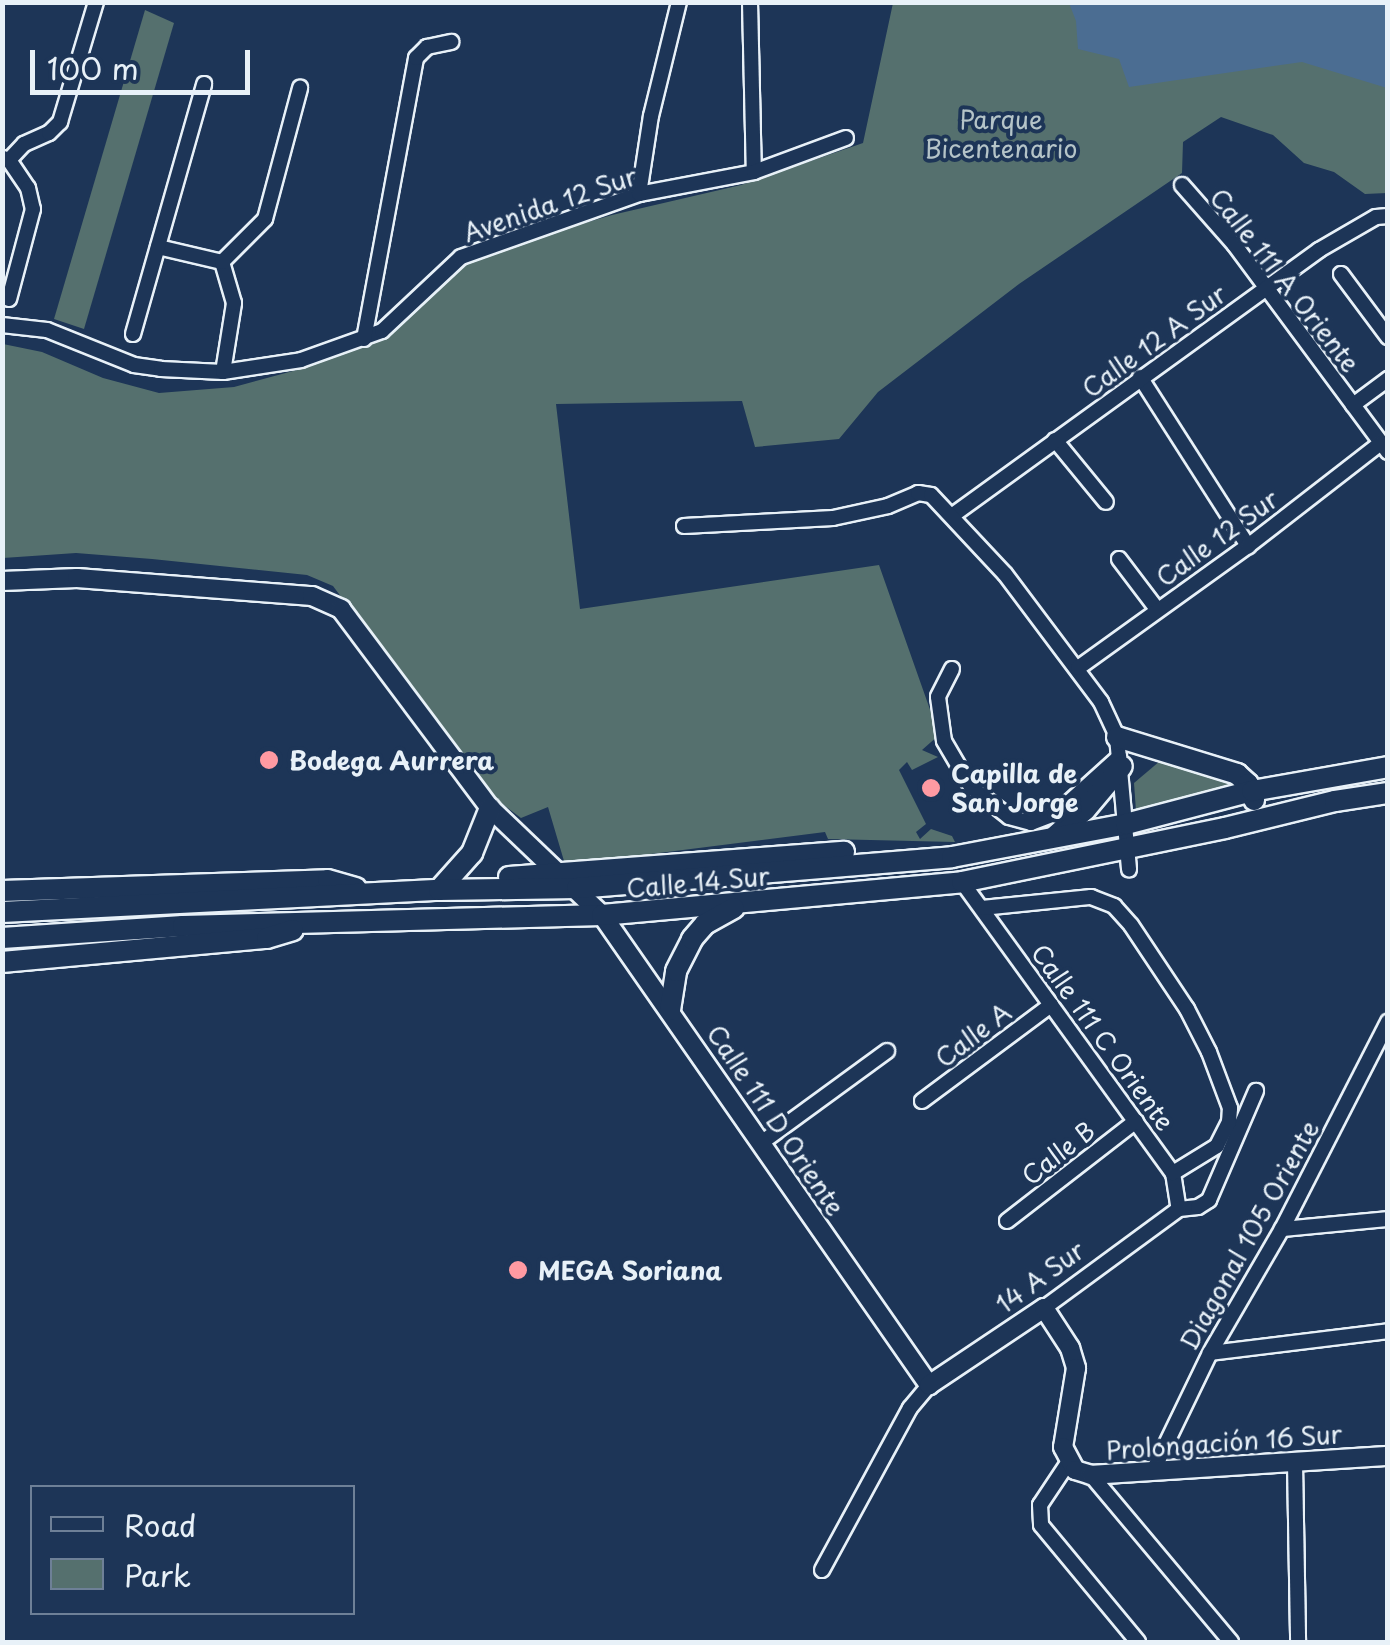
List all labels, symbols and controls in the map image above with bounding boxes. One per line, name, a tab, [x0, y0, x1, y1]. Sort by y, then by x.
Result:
scale bar	[35, 30, 255, 92]
text: 100 m	[47, 45, 139, 90]
park label: Parque Bicentenario	[925, 105, 1077, 164]
street label: Avenida 12 Sur	[459, 160, 641, 248]
street label: Calle 111 A Oriente	[1204, 182, 1366, 378]
street label: Calle 12 A Sur	[1075, 278, 1233, 404]
street label: Calle 12 Sur	[1149, 483, 1285, 593]
place label: Bodega Aurrera	[289, 745, 495, 775]
marker: Bodega Aurrera	[258, 749, 280, 771]
place label: Capilla de San Jorge	[951, 759, 1077, 818]
marker: Capilla de San Jorge	[920, 777, 942, 799]
street label: Calle 14 Sur	[624, 861, 772, 903]
street label: Calle 111 C Oriente	[1025, 938, 1181, 1136]
street label: Calle A	[929, 996, 1017, 1074]
street label: Calle 111 D Oriente	[701, 1018, 851, 1222]
street label: Diagonal 105 Oriente	[1173, 1114, 1325, 1356]
street label: Calle B	[1015, 1115, 1101, 1191]
street label: 14 A Sur	[989, 1234, 1091, 1320]
place label: MEGA Soriana	[538, 1255, 724, 1285]
marker: MEGA Soriana	[507, 1259, 529, 1281]
street label: Prolongación 16 Sur	[1104, 1419, 1344, 1465]
legend	[30, 1485, 355, 1615]
text: Road	[124, 1502, 197, 1547]
text: Park	[124, 1552, 191, 1597]

